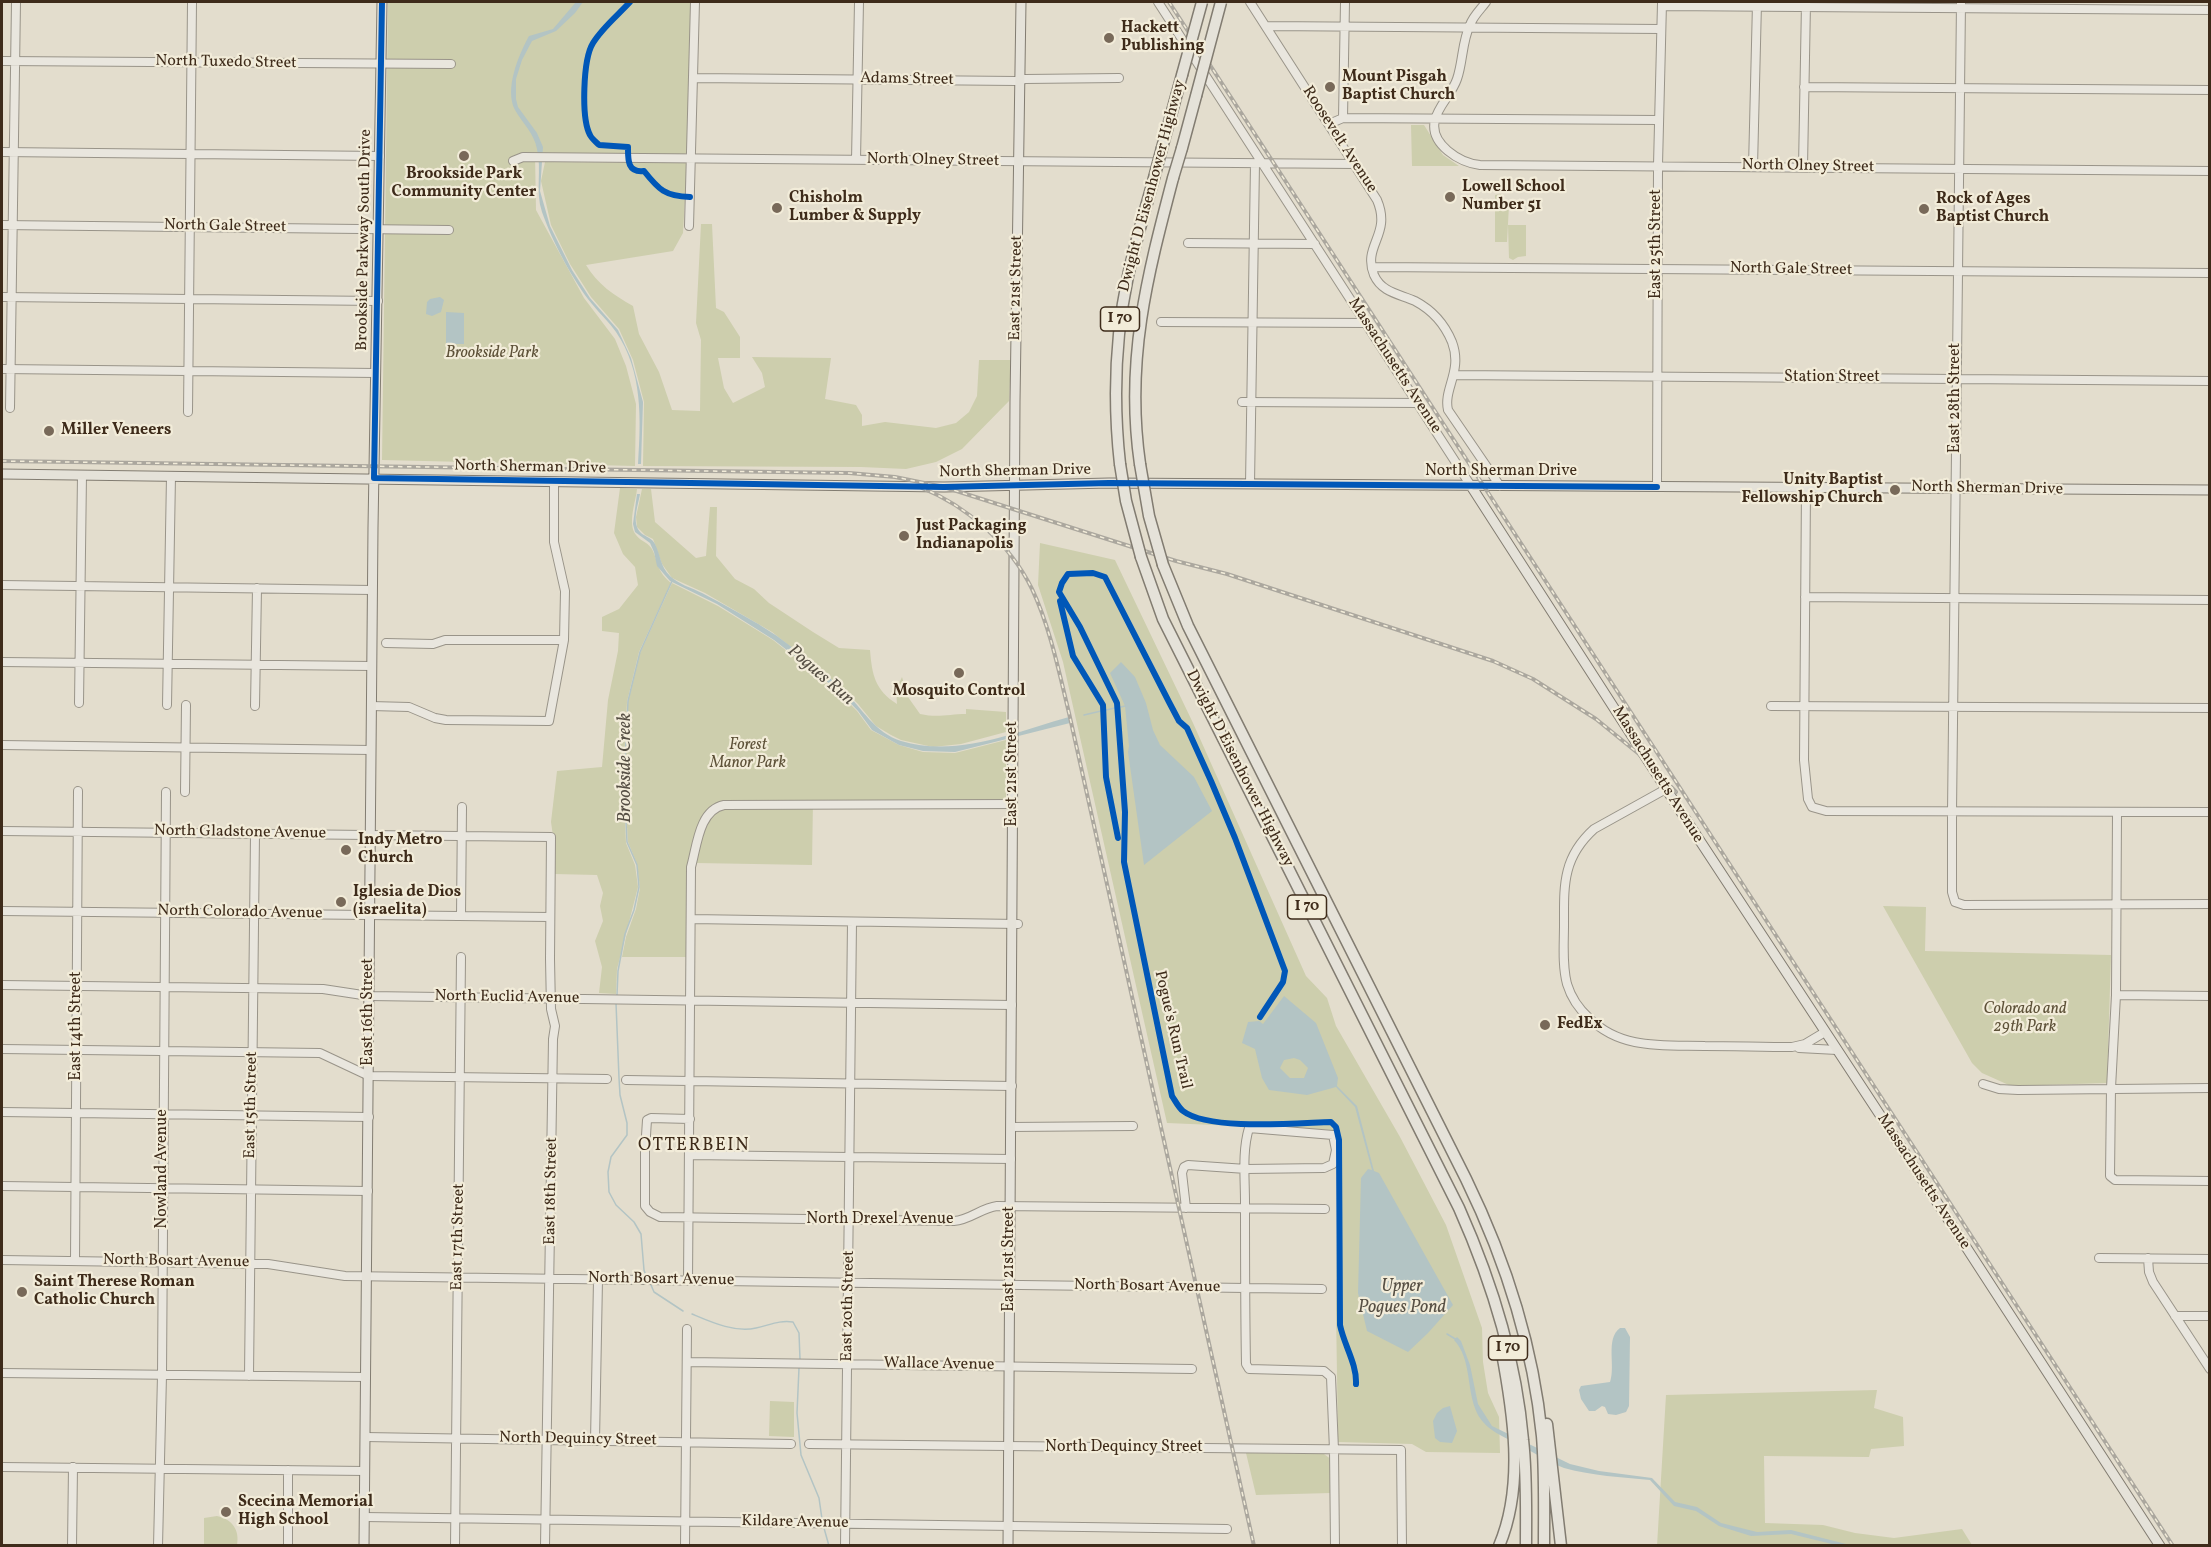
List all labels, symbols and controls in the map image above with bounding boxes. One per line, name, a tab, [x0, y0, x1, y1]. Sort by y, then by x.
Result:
place label: Hackett Publishing	[1121, 19, 1204, 57]
marker: Hackett Publishing	[1102, 31, 1116, 45]
street label: North Tuxedo Street	[155, 52, 297, 74]
place label: Mount Pisgah Baptist Church	[1342, 68, 1455, 106]
street label: Adams Street	[860, 70, 954, 90]
street label: Dwight D Eisenhower Highway	[1115, 78, 1191, 294]
marker: Mount Pisgah Baptist Church	[1323, 80, 1337, 94]
street label: Roosevelt Avenue	[1297, 83, 1381, 197]
street label: Brookside Parkway South Drive	[353, 129, 377, 351]
marker: Brookside Park Community Center	[457, 149, 471, 163]
street label: North Olney Street	[866, 150, 1000, 172]
street label: North Olney Street	[1741, 156, 1875, 178]
place label: Brookside Park Community Center	[392, 165, 536, 203]
place label: Lowell School Number 51	[1462, 178, 1565, 216]
place label: Chisholm Lumber & Supply	[789, 189, 921, 227]
street label: East 25th Street	[1647, 189, 1667, 299]
marker: Lowell School Number 51	[1443, 190, 1457, 204]
place label: Rock of Ages Baptist Church	[1936, 190, 2049, 228]
marker: Chisholm Lumber & Supply	[770, 201, 784, 215]
marker: Rock of Ages Baptist Church	[1917, 202, 1931, 216]
street label: North Gale Street	[164, 216, 286, 238]
street label: East 21st Street	[1006, 235, 1028, 341]
street label: North Gale Street	[1730, 259, 1852, 281]
street label: Massachusetts Avenue	[1343, 295, 1445, 437]
road number: I 70	[1100, 307, 1140, 331]
street label: East 28th Street	[1946, 343, 1966, 453]
park label: Brookside Park	[445, 344, 539, 364]
street label: Station Street	[1784, 368, 1880, 388]
place label: Miller Veneers	[61, 421, 171, 441]
marker: Miller Veneers	[42, 424, 56, 438]
street label: North Sherman Drive	[454, 457, 606, 479]
street label: North Sherman Drive	[939, 461, 1091, 483]
street label: North Sherman Drive	[1425, 462, 1577, 482]
place label: Unity Baptist Fellowship Church	[1742, 471, 1883, 509]
street label: North Sherman Drive	[1911, 478, 2063, 500]
marker: Unity Baptist Fellowship Church	[1888, 483, 1902, 497]
place label: Just Packaging Indianapolis	[916, 517, 1026, 555]
marker: Just Packaging Indianapolis	[897, 529, 911, 543]
water label: Pogues Run	[782, 641, 858, 711]
marker: Mosquito Control	[952, 666, 966, 680]
street label: Dwight D Eisenhower Highway	[1181, 667, 1297, 871]
place label: Mosquito Control	[893, 682, 1025, 702]
street label: Massachusetts Avenue	[1607, 703, 1707, 847]
water label: Brookside Creek	[616, 713, 638, 823]
street label: East 21st Street	[1003, 721, 1023, 827]
park label: Forest Manor Park	[710, 736, 786, 774]
street label: North Gladstone Avenue	[154, 822, 326, 844]
place label: Indy Metro Church	[358, 831, 442, 869]
marker: Indy Metro Church	[339, 843, 353, 857]
place label: Iglesia de Dios (israelita)	[353, 883, 461, 921]
marker: Iglesia de Dios (israelita)	[334, 895, 348, 909]
road number: I 70	[1288, 895, 1326, 919]
street label: North Colorado Avenue	[157, 902, 323, 924]
street label: East 16th Street	[359, 958, 379, 1066]
street label: Pogue's Run Trail	[1149, 969, 1195, 1091]
street label: East 14th Street	[67, 971, 87, 1081]
street label: North Euclid Avenue	[434, 987, 580, 1009]
park label: Colorado and 29th Park	[1983, 1000, 2067, 1038]
place label: FedEx	[1557, 1015, 1603, 1035]
marker: FedEx	[1538, 1018, 1552, 1032]
street label: East 15th Street	[241, 1051, 263, 1159]
street label: Nowland Avenue	[153, 1109, 173, 1229]
street label: Massachusetts Avenue	[1872, 1111, 1974, 1253]
district label: OTTERBEIN	[638, 1136, 750, 1158]
street label: East 18th Street	[541, 1137, 563, 1245]
street label: East 17th Street	[448, 1183, 470, 1291]
street label: East 21st Street	[1000, 1206, 1020, 1312]
street label: North Drexel Avenue	[806, 1210, 954, 1230]
street label: East 20th Street	[838, 1250, 860, 1362]
street label: North Bosart Avenue	[103, 1251, 249, 1273]
street label: North Bosart Avenue	[588, 1269, 734, 1291]
place label: Saint Therese Roman Catholic Church	[34, 1273, 195, 1311]
street label: North Bosart Avenue	[1074, 1276, 1220, 1298]
water label: Upper Pogues Pond	[1358, 1277, 1446, 1320]
marker: Saint Therese Roman Catholic Church	[15, 1285, 29, 1299]
road number: I 70	[1488, 1336, 1528, 1360]
street label: Wallace Avenue	[883, 1354, 995, 1376]
street label: North Dequincy Street	[499, 1429, 657, 1451]
street label: North Dequincy Street	[1045, 1438, 1203, 1458]
place label: Scecina Memorial High School	[238, 1493, 373, 1531]
marker: Scecina Memorial High School	[219, 1505, 233, 1519]
street label: Kildare Avenue	[741, 1512, 849, 1534]

